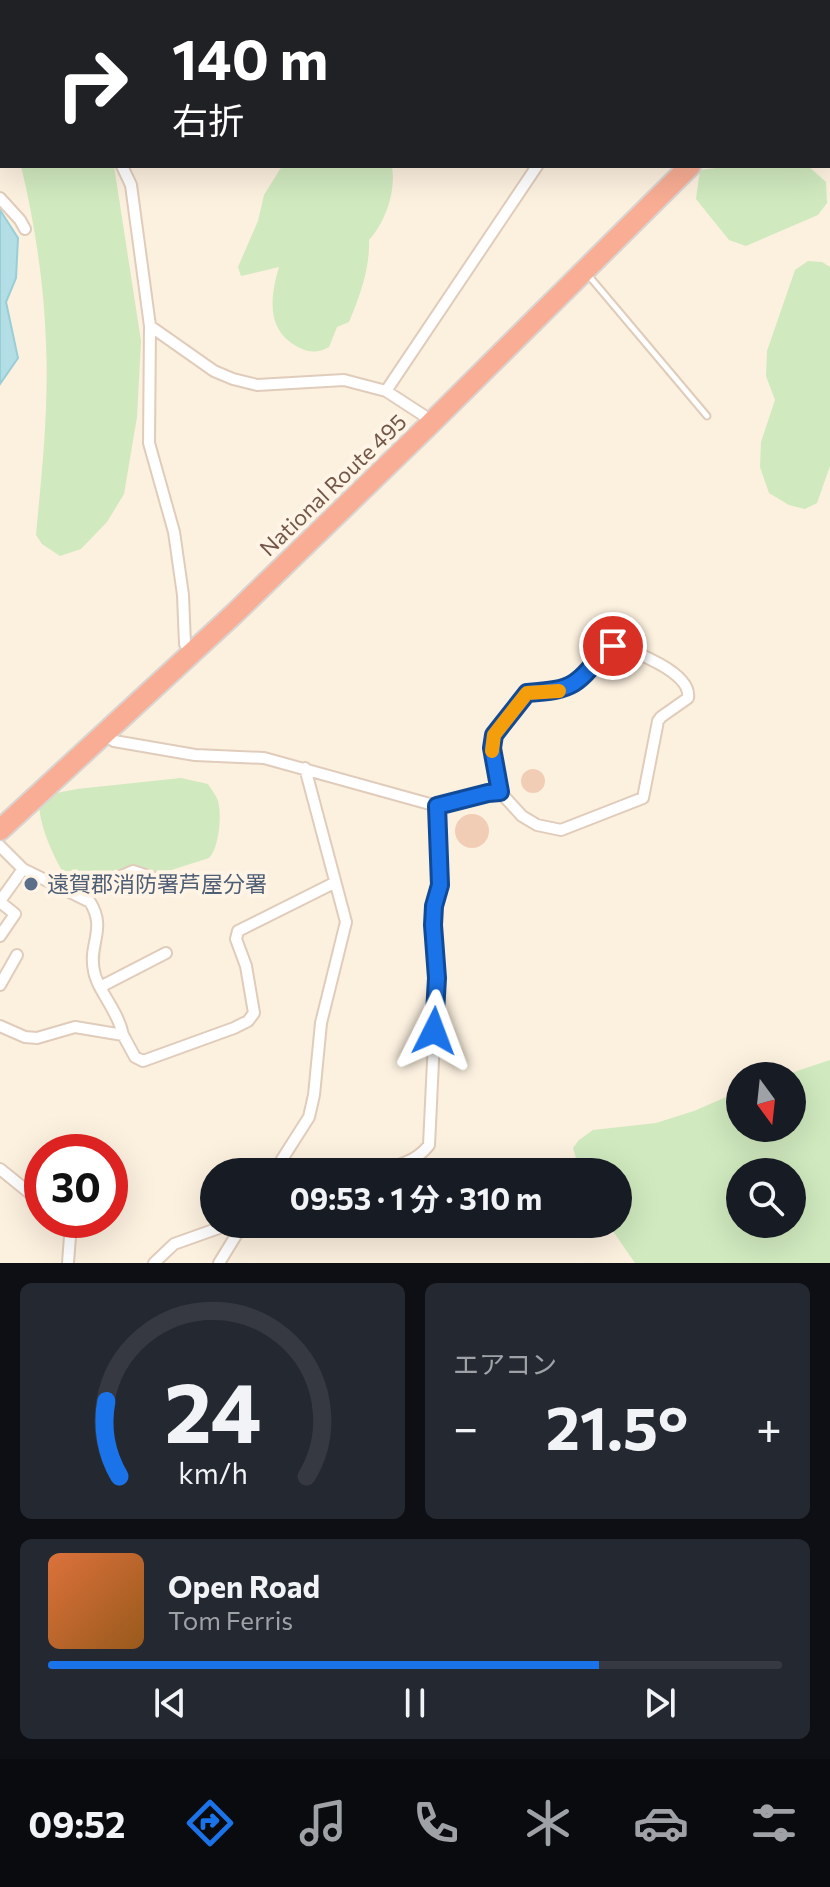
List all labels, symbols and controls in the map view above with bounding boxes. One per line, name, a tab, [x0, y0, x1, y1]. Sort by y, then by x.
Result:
text: 140 m	[172, 23, 328, 92]
icon: right	[40, 32, 144, 136]
text: 右折	[172, 97, 244, 141]
street label: National Route 495	[254, 408, 412, 561]
pin	[579, 612, 647, 680]
icon: arrive	[591, 624, 635, 668]
place label: 遠賀郡消防署芦屋分署	[47, 870, 267, 897]
marker: 遠賀郡消防署芦屋分署	[22, 875, 40, 893]
position arrow	[392, 989, 476, 1073]
north arrow	[726, 1062, 806, 1142]
map controls	[726, 1062, 806, 1238]
speed limit sign: 30	[24, 1134, 128, 1238]
button: search	[726, 1158, 806, 1238]
text: 09:53 · 1 分 · 310 m	[290, 1179, 542, 1216]
text: エアコン	[453, 1348, 557, 1379]
text: 24	[164, 1358, 261, 1460]
text: 21.5°	[546, 1389, 688, 1462]
text: −	[453, 1399, 478, 1453]
text: +	[756, 1399, 782, 1453]
text: km/h	[178, 1455, 247, 1490]
text: Open Road	[168, 1567, 320, 1604]
text: Tom Ferris	[168, 1604, 293, 1635]
icon: previous	[148, 1681, 192, 1725]
icon: pause	[393, 1681, 437, 1725]
icon: next	[638, 1681, 682, 1725]
icon: directions	[182, 1795, 238, 1851]
icon: music	[295, 1795, 351, 1851]
icon: phone	[408, 1795, 464, 1851]
icon: climate	[520, 1795, 576, 1851]
icon: car	[633, 1795, 689, 1851]
icon: filters	[746, 1795, 802, 1851]
text: 09:52	[28, 1801, 125, 1845]

